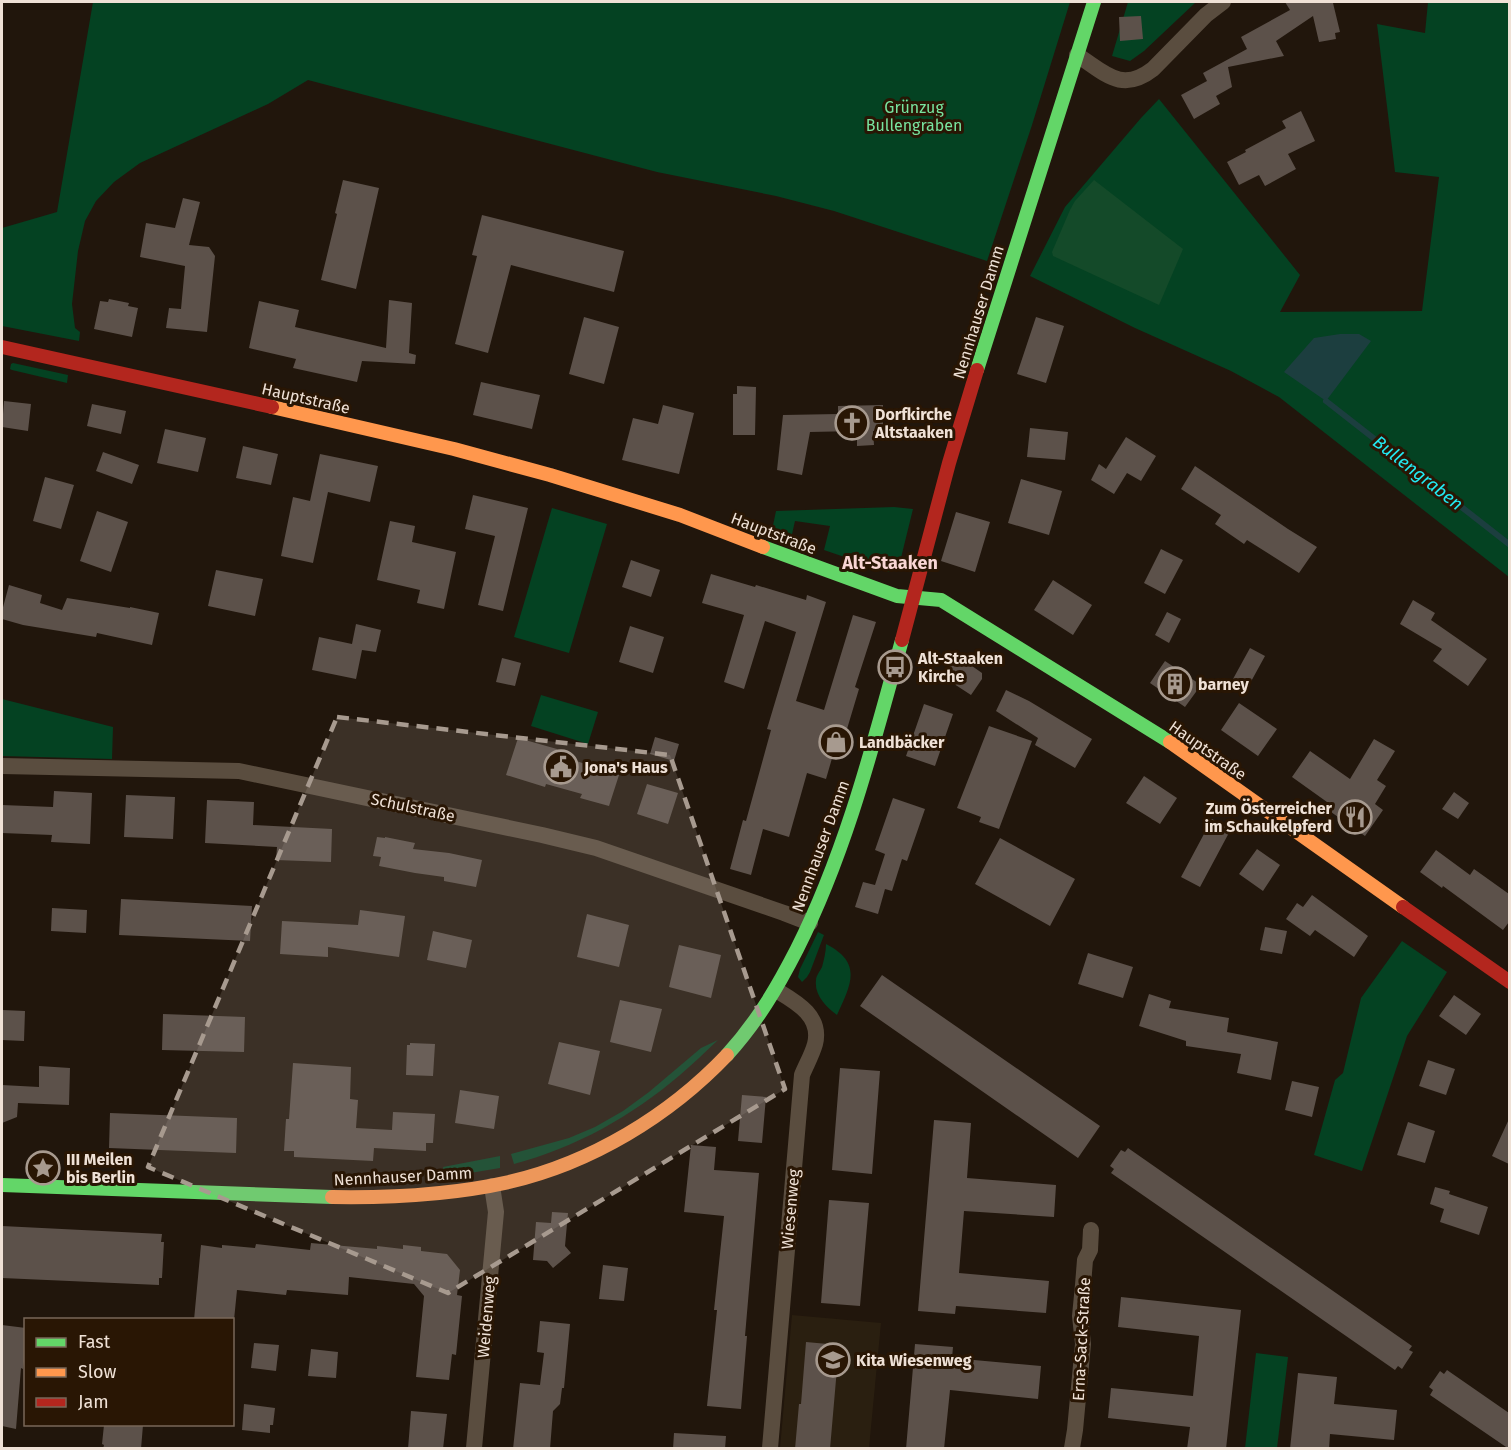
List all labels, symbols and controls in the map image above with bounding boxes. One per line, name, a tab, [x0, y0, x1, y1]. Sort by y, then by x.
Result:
park label: Grünzug Bullengraben	[866, 98, 962, 135]
street label: Nennhauser Damm	[949, 243, 1008, 381]
street label: Hauptstraße	[260, 379, 352, 418]
church icon: Dorfkirche Altstaaken	[834, 405, 870, 441]
place label: Dorfkirche Altstaaken	[874, 405, 953, 442]
water label: Bullengraben	[1369, 431, 1467, 515]
street label: Hauptstraße	[728, 508, 819, 558]
district label: Alt-Staaken	[841, 552, 938, 574]
bus stop icon: Alt-Staaken Kirche	[877, 649, 913, 685]
place label: Alt-Staaken Kirche	[917, 649, 1003, 686]
building icon: barney	[1157, 666, 1193, 702]
place label: barney	[1198, 675, 1250, 694]
street label: Hauptstraße	[1165, 717, 1250, 784]
shop icon: Landbäcker	[818, 724, 854, 760]
place label: Landbäcker	[859, 733, 945, 752]
public building icon: Jona's Haus	[543, 749, 579, 785]
place label: Jona's Haus	[583, 758, 668, 777]
street label: Nennhauser Damm	[788, 778, 853, 915]
street label: Schulstraße	[369, 789, 457, 826]
place label: Zum Österreicher im Schaukelpferd	[1205, 798, 1333, 836]
restaurant icon: Zum Österreicher im Schaukelpferd	[1337, 799, 1373, 835]
place icon: III Meilen bis Berlin	[25, 1150, 61, 1186]
place label: III Meilen bis Berlin	[66, 1150, 135, 1187]
street label: Nennhauser Damm	[333, 1163, 473, 1190]
street label: Wiesenweg	[778, 1167, 804, 1250]
street label: Weidenweg	[473, 1274, 500, 1359]
street label: Erna-Sack-Straße	[1069, 1277, 1094, 1401]
legend	[24, 1318, 234, 1426]
text: Fast	[78, 1331, 111, 1353]
school or university icon: Kita Wiesenweg	[815, 1342, 851, 1378]
place label: Kita Wiesenweg	[856, 1351, 972, 1370]
text: Slow	[78, 1361, 117, 1383]
text: Jam	[78, 1391, 109, 1413]

